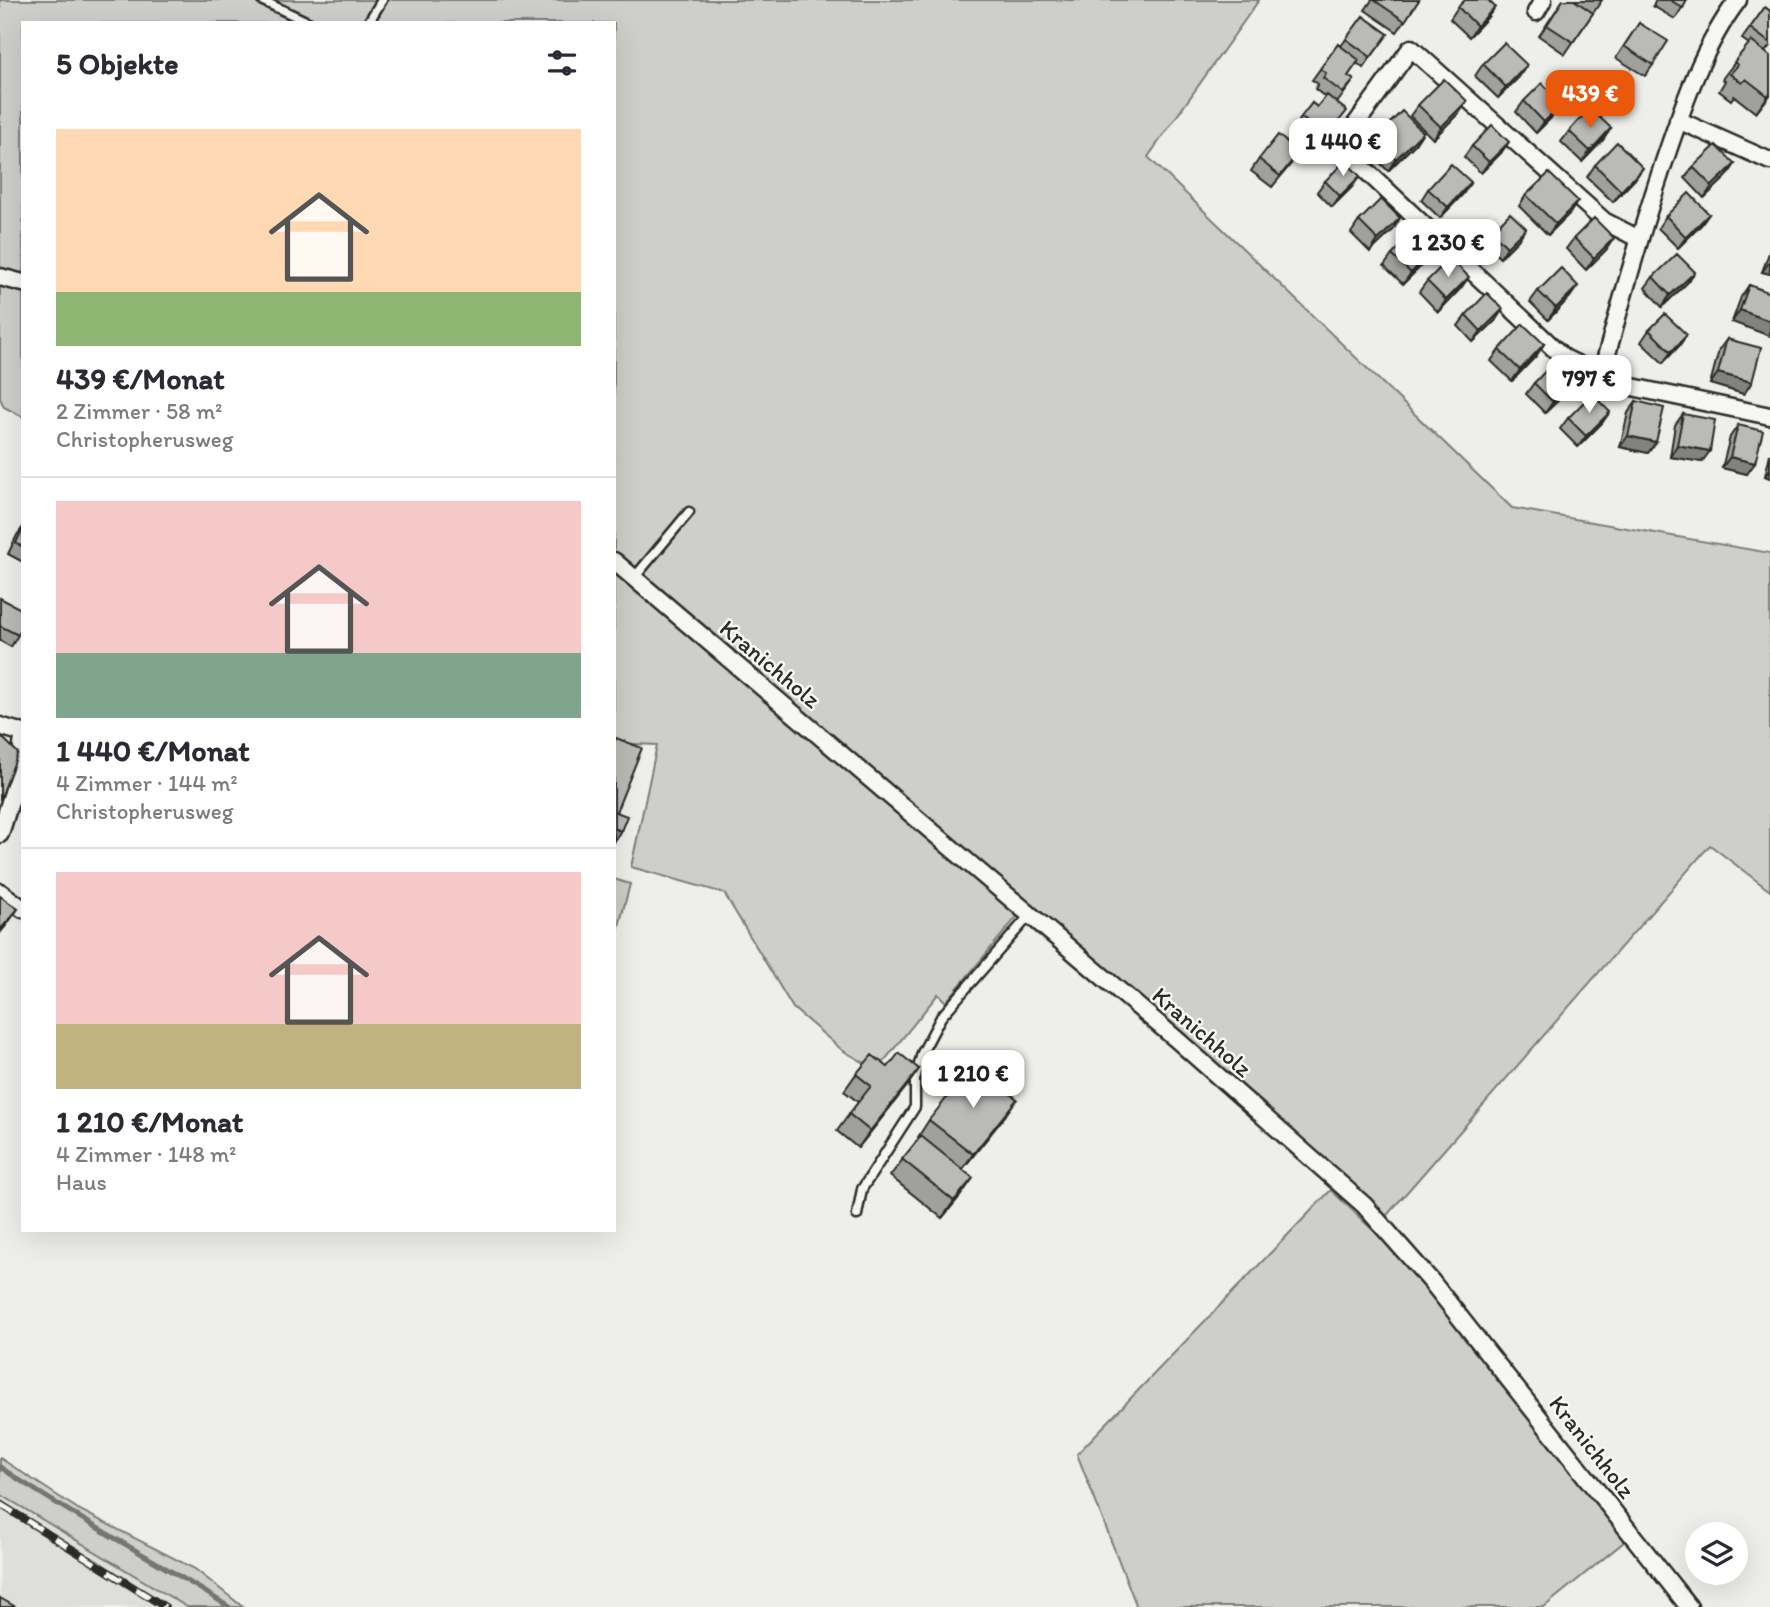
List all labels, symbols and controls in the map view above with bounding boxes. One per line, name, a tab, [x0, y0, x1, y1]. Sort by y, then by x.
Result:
icon: filters	[543, 44, 581, 82]
text: 5 Objekte	[56, 45, 179, 82]
pin: 439 €	[1541, 71, 1639, 130]
text: 439 €	[1562, 79, 1618, 107]
pin: 1 440 €	[1278, 118, 1408, 178]
text: 1 440 €	[1305, 127, 1381, 155]
icon: home	[256, 174, 382, 300]
pin: 1 230 €	[1383, 219, 1513, 279]
text: 1 230 €	[1412, 228, 1484, 256]
pin: 797 €	[1540, 356, 1638, 415]
text: 439 €/Monat	[56, 360, 224, 397]
text: 797 €	[1562, 364, 1616, 392]
text: 2 Zimmer · 58 m²	[56, 397, 222, 425]
text: Christopherusweg	[56, 425, 234, 453]
icon: home	[256, 546, 382, 672]
street label: Kranichholz	[714, 613, 827, 714]
text: 1 440 €/Monat	[56, 732, 250, 769]
text: 4 Zimmer · 144 m²	[56, 769, 238, 797]
text: Christopherusweg	[56, 797, 234, 825]
icon: home	[256, 917, 382, 1043]
street label: Kranichholz	[1147, 980, 1258, 1083]
pin: 1 210 €	[908, 1050, 1038, 1110]
text: 1 210 €	[937, 1059, 1009, 1087]
text: 1 210 €/Monat	[56, 1103, 243, 1140]
text: 4 Zimmer · 148 m²	[56, 1140, 237, 1168]
text: Haus	[56, 1168, 107, 1196]
street label: Kranichholz	[1543, 1389, 1642, 1504]
map controls	[1685, 1522, 1748, 1585]
button: layers	[1685, 1522, 1748, 1585]

